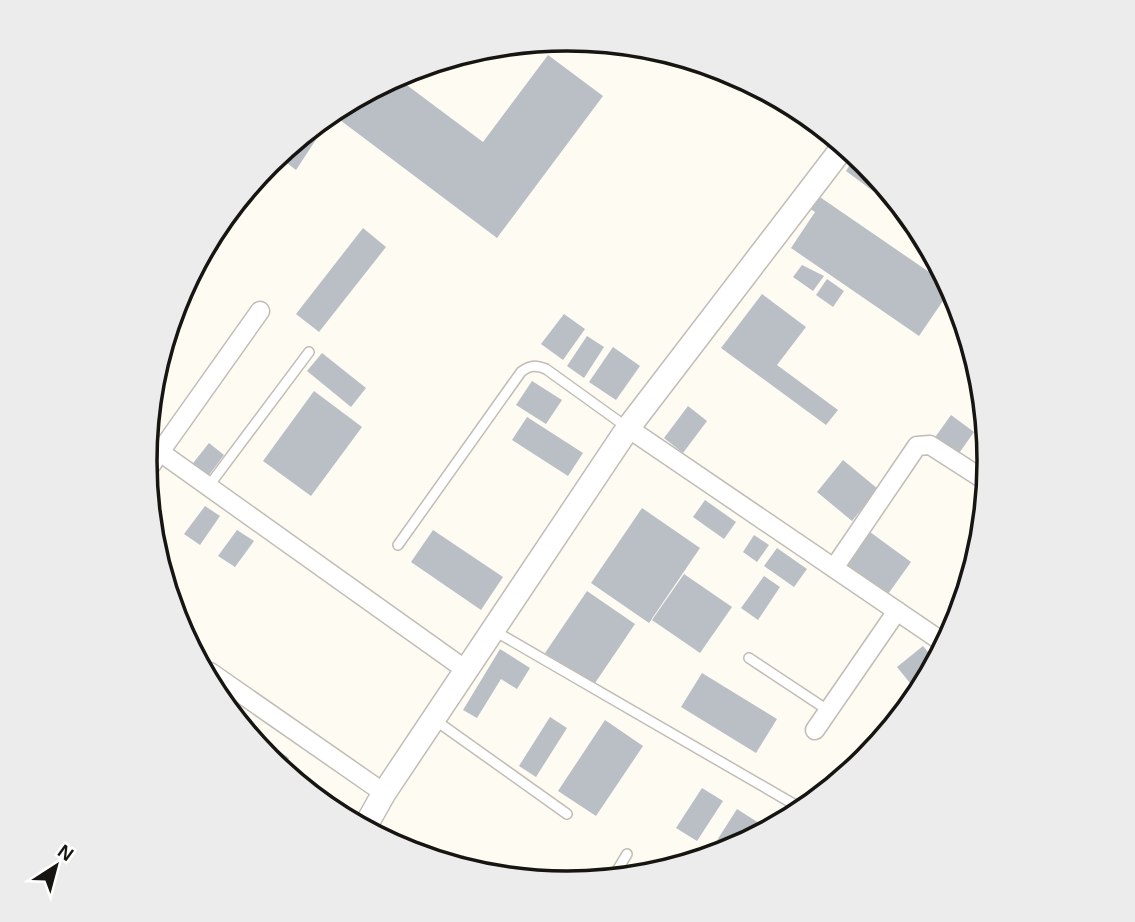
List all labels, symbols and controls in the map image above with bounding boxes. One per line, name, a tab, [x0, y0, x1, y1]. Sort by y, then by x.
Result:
north arrow	[21, 831, 91, 901]
text: N	[54, 840, 77, 865]

